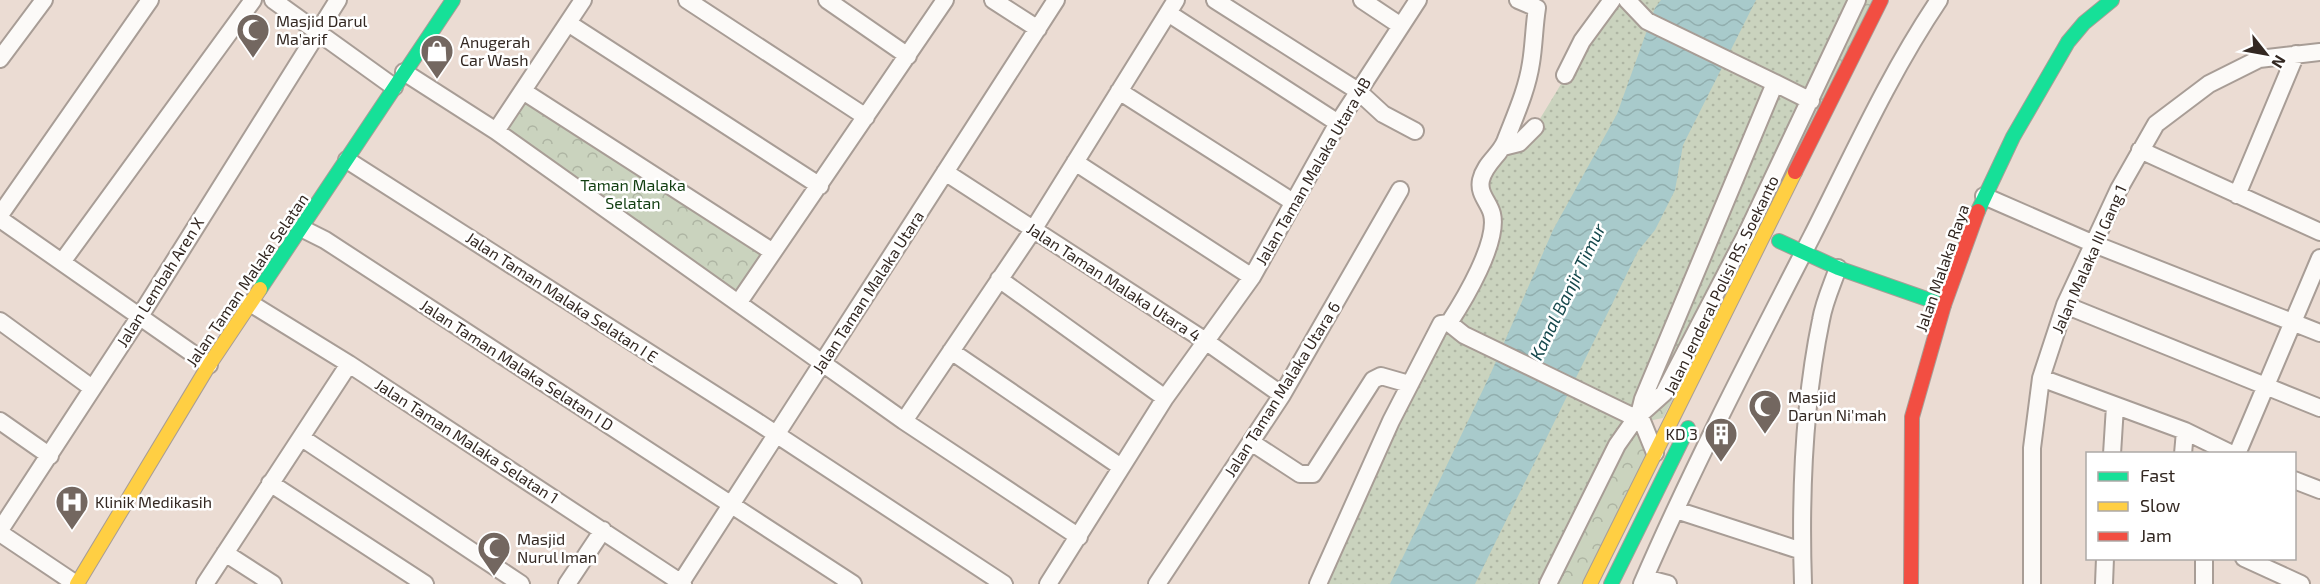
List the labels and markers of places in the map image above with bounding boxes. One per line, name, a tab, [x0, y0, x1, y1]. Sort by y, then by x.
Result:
place label: Masjid Darul Ma'arif	[276, 11, 368, 48]
mosque icon: Masjid Darul Ma'arif	[235, 12, 271, 59]
place label: Anugerah Car Wash	[460, 32, 530, 69]
shop icon: Anugerah Car Wash	[419, 33, 455, 80]
place label: Masjid Darun Ni'mah	[1788, 387, 1887, 424]
mosque icon: Masjid Darun Ni'mah	[1747, 388, 1783, 435]
building icon: KD 3	[1703, 416, 1739, 463]
place label: KD 3	[1665, 424, 1698, 443]
hospital icon: Klinik Medikasih	[54, 484, 90, 531]
place label: Klinik Medikasih	[95, 492, 212, 511]
place label: Masjid Nurul Iman	[517, 529, 597, 566]
mosque icon: Masjid Nurul Iman	[476, 530, 512, 577]

